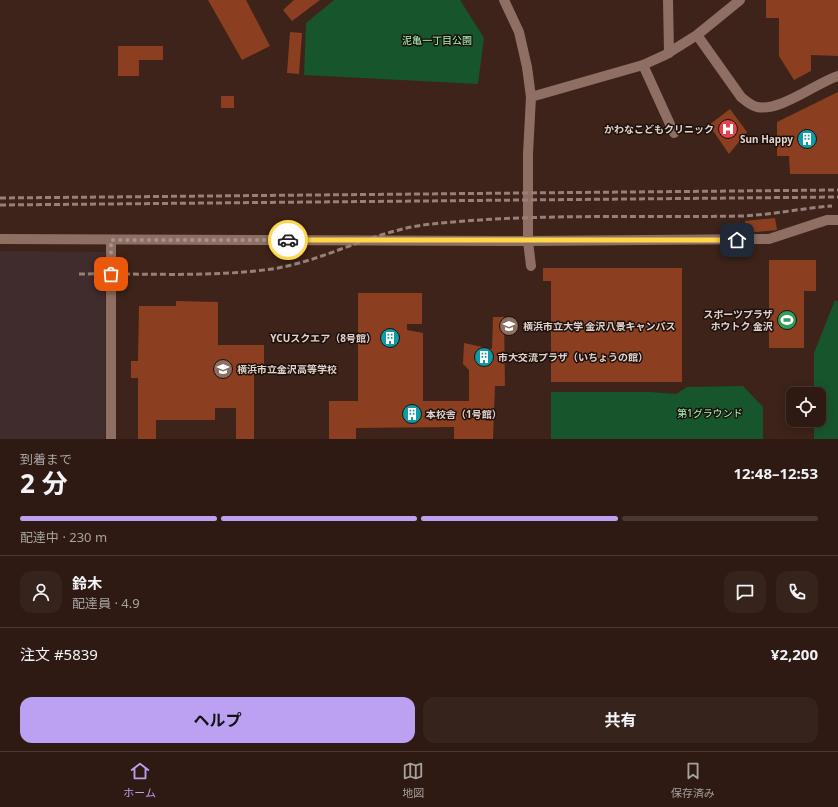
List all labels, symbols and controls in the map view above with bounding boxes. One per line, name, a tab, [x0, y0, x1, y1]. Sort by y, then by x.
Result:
park label: 泥亀一丁目公園	[402, 33, 472, 47]
hospital icon: かわなこどもクリニック	[717, 118, 739, 140]
place label: かわなこどもクリニック	[604, 122, 714, 136]
building icon: Sun Happy	[796, 128, 818, 150]
place label: Sun Happy	[740, 132, 793, 146]
courier	[268, 220, 308, 260]
pin	[720, 223, 754, 257]
icon: car	[277, 229, 299, 251]
icon: home	[726, 229, 748, 251]
pin	[94, 257, 128, 291]
icon: bag	[100, 263, 122, 285]
place label: スポーツプラザ ホウトク 金沢	[703, 307, 773, 333]
sports icon: スポーツプラザ ホウトク 金沢	[776, 309, 798, 331]
school or university icon: 横浜市立大学 金沢八景キャンパス	[498, 315, 520, 337]
place label: 横浜市立大学 金沢八景キャンパス	[523, 319, 676, 333]
building icon: YCUスクエア（8号館）	[379, 327, 401, 349]
place label: YCUスクエア（8号館）	[270, 331, 376, 345]
building icon: 市大交流プラザ（いちょうの館）	[473, 346, 495, 368]
place label: 市大交流プラザ（いちょうの館）	[498, 350, 648, 364]
school or university icon: 横浜市立金沢高等学校	[212, 358, 234, 380]
place label: 横浜市立金沢高等学校	[237, 362, 337, 376]
map controls	[786, 387, 826, 427]
button: locate	[786, 387, 826, 427]
building icon: 本校舎（1号館）	[401, 403, 423, 425]
park label: 第1グラウンド	[677, 406, 743, 420]
place label: 本校舎（1号館）	[425, 407, 502, 421]
text: 到着まで	[20, 450, 72, 468]
text: 12:48–12:53	[733, 463, 818, 483]
text: 2 分	[20, 465, 68, 501]
text: 配達中 · 230 m	[20, 528, 107, 546]
button: person	[20, 571, 62, 613]
button: chat	[724, 571, 766, 613]
button: phone	[776, 571, 818, 613]
text: 鈴木	[72, 573, 102, 593]
text: 配達員 · 4.9	[72, 594, 140, 612]
text: 注文 #5839	[20, 644, 98, 664]
text: ¥2,200	[771, 644, 818, 664]
button: ヘルプ	[20, 697, 415, 743]
button: 共有	[423, 697, 818, 743]
tab: ホーム	[123, 760, 156, 800]
tab: 地図	[402, 760, 424, 800]
tab: 保存済み	[671, 760, 715, 800]

